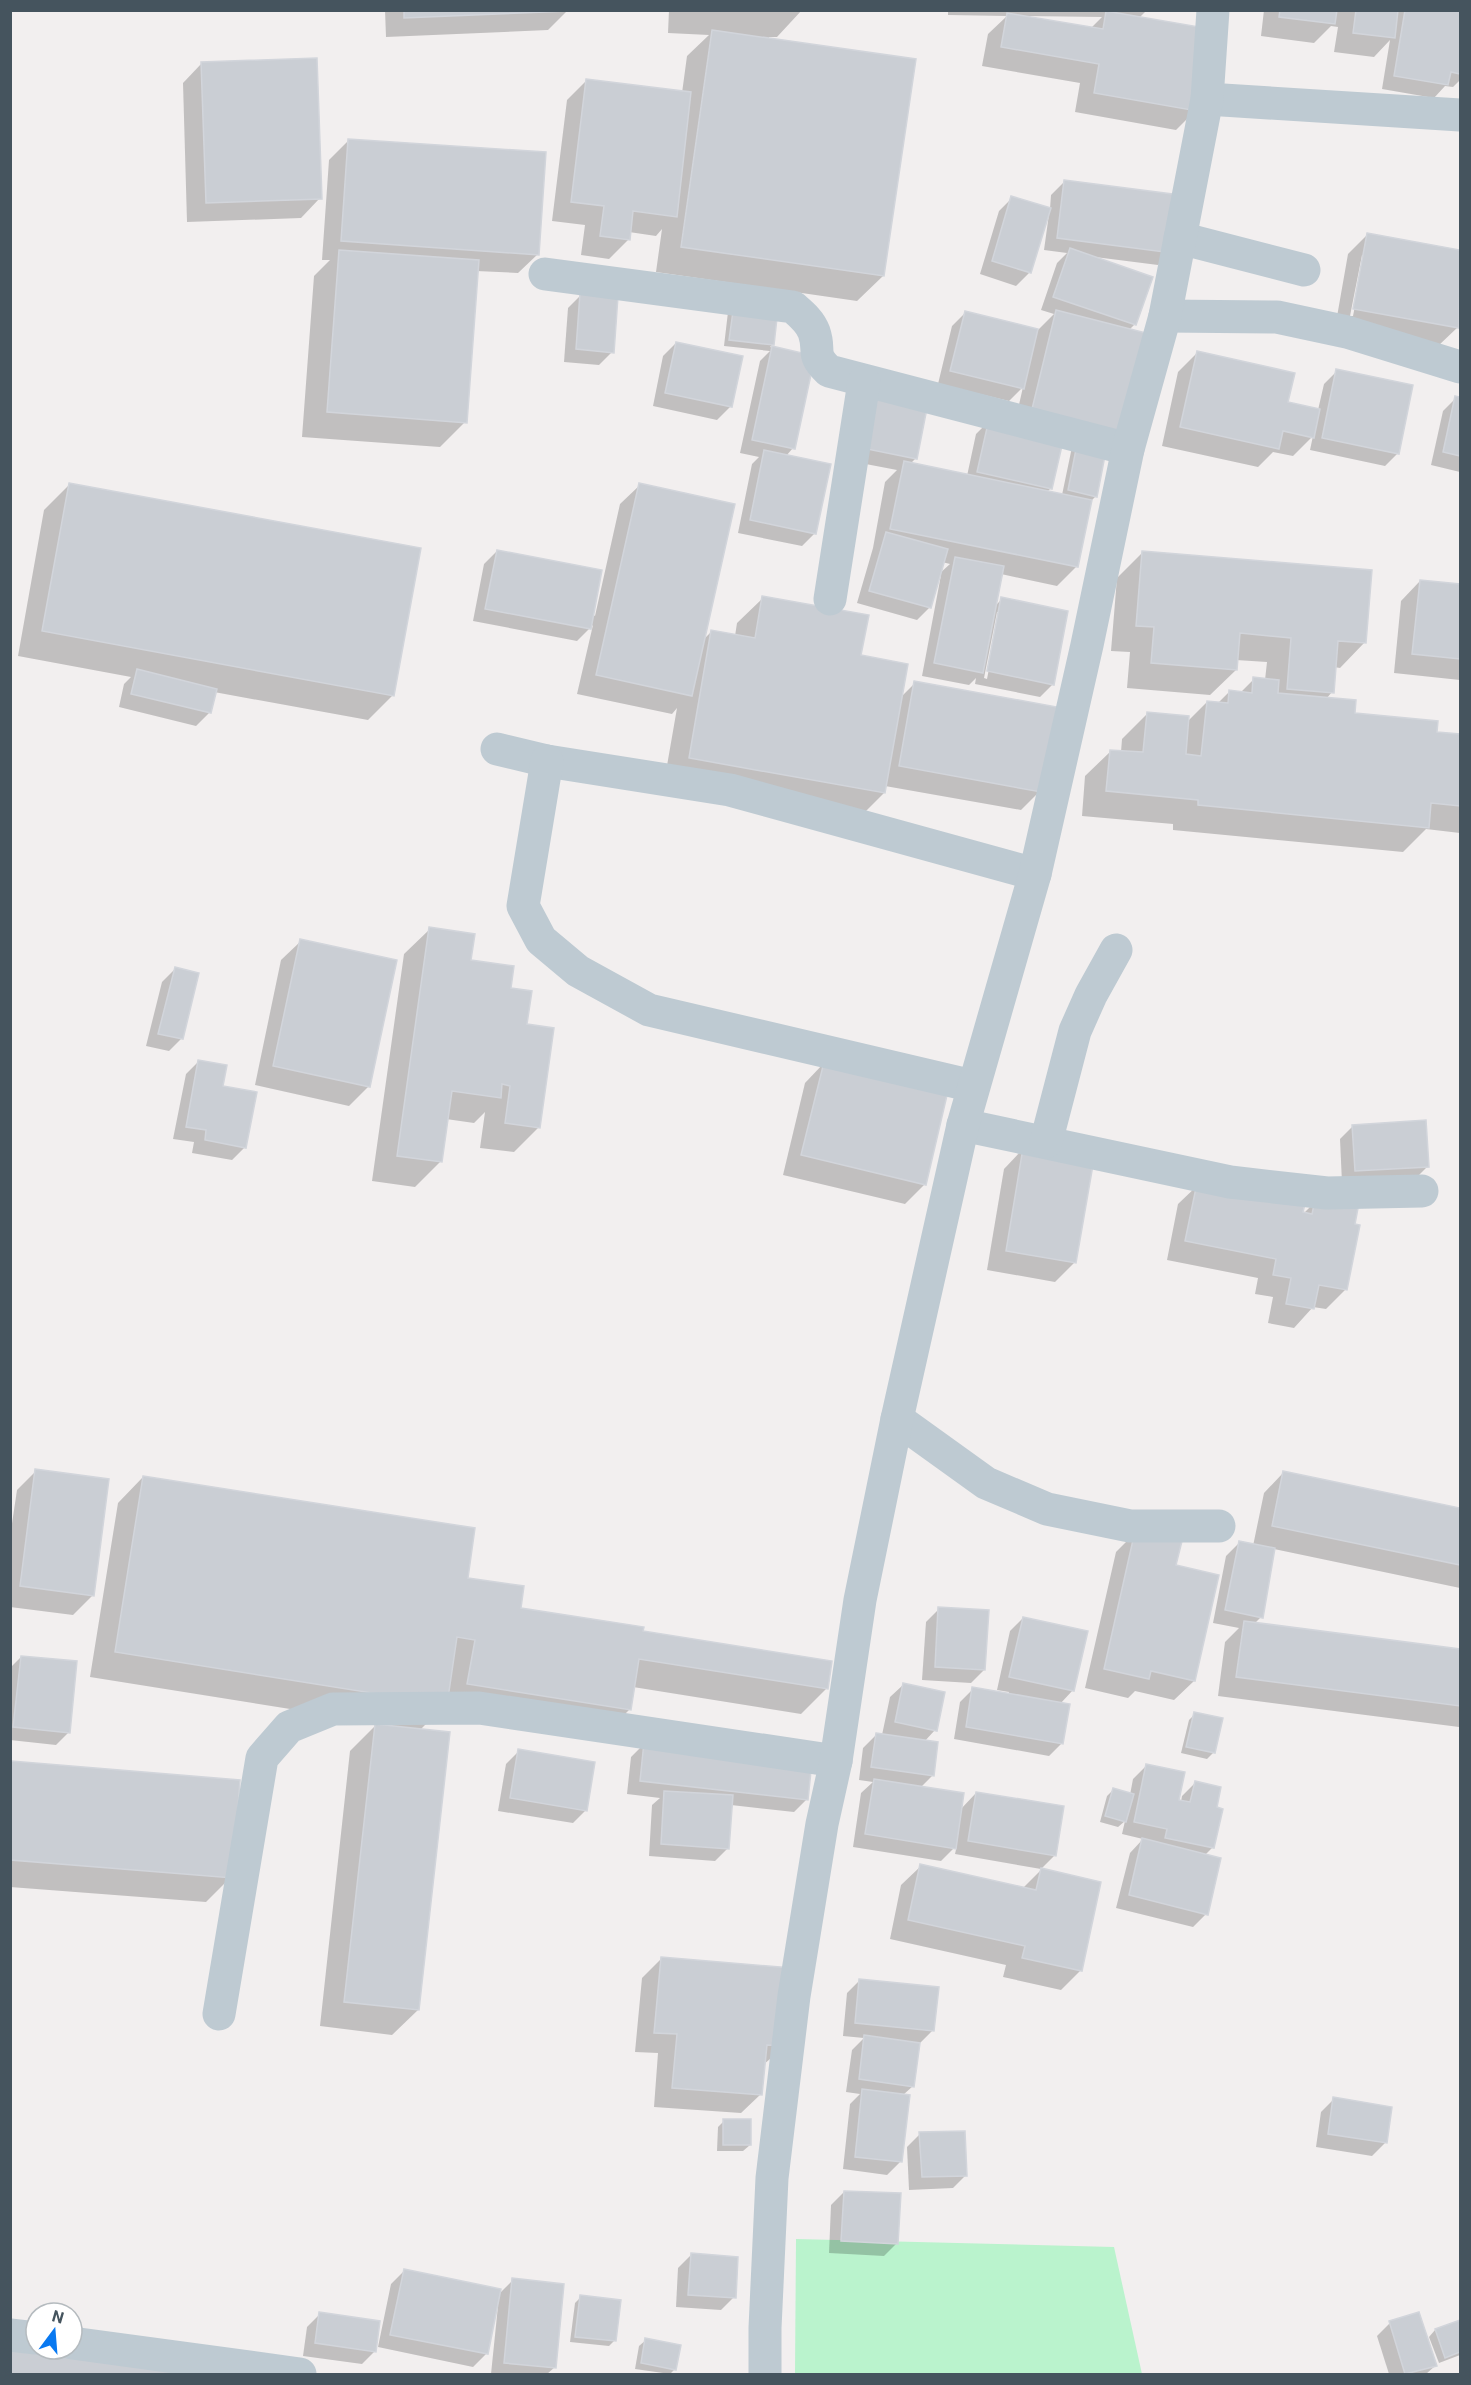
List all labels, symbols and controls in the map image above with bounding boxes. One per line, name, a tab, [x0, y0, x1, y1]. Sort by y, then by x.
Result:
north arrow	[24, 2301, 84, 2361]
text: N	[50, 2306, 66, 2328]

